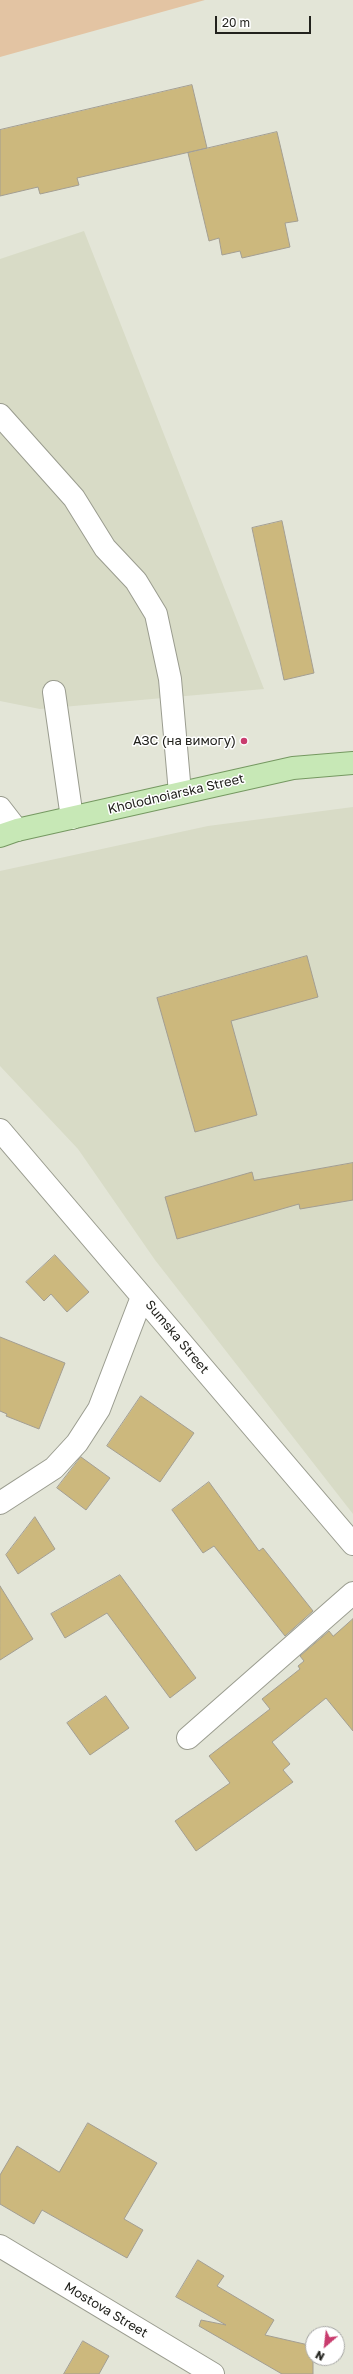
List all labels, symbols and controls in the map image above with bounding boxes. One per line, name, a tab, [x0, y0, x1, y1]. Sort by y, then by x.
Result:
scale bar	[217, 8, 313, 34]
text: 20 m	[222, 15, 250, 30]
place label: АЗС (на вимогу)	[133, 733, 236, 749]
marker: АЗС (на вимогу)	[239, 736, 249, 746]
street label: Kholodnoiarska Street	[106, 771, 246, 817]
street label: Sumska Street	[142, 1297, 212, 1377]
street label: Mostova Street	[61, 2279, 151, 2341]
north arrow	[305, 2326, 345, 2366]
text: N	[313, 2348, 326, 2364]

